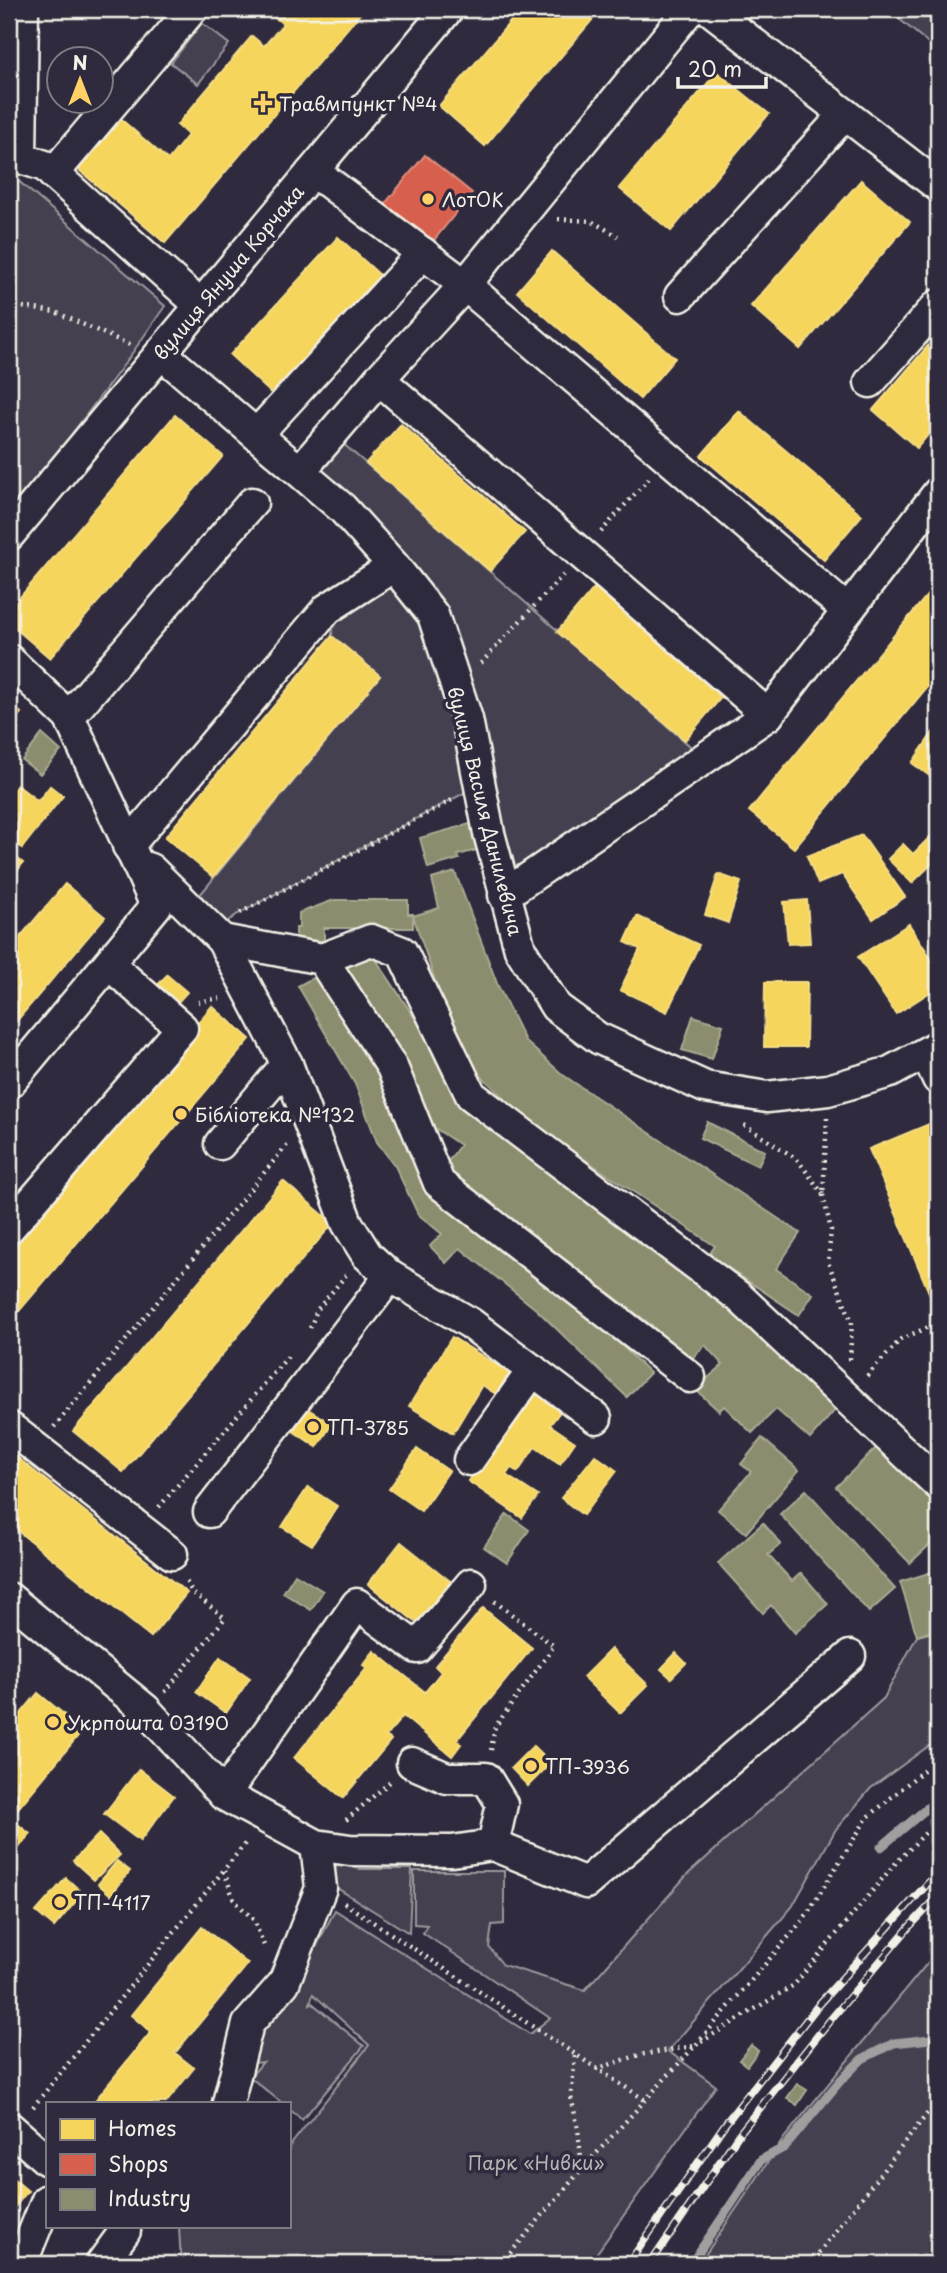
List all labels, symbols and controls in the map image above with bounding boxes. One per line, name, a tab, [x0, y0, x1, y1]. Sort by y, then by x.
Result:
north arrow	[46, 46, 116, 116]
scale bar	[678, 46, 765, 90]
text: N	[72, 48, 88, 76]
text: 20 m	[688, 52, 742, 84]
place label: Травмпункт №4	[279, 89, 438, 117]
marker: Травмпункт №4	[253, 93, 273, 113]
street label: вулиця Януша Корчака	[146, 178, 310, 366]
place label: ЛотОК	[442, 185, 503, 213]
marker: ЛотОК	[420, 191, 436, 207]
street label: вулиця Василя Данилевича	[441, 683, 531, 939]
place label: Бібліотека №132	[195, 1100, 355, 1128]
marker: Бібліотека №132	[173, 1106, 189, 1122]
place label: ТП-3785	[327, 1413, 409, 1441]
marker: ТП-3785	[305, 1419, 321, 1435]
place label: Укрпошта 03190	[67, 1708, 229, 1736]
marker: Укрпошта 03190	[45, 1714, 61, 1730]
place label: ТП-3936	[545, 1752, 630, 1780]
marker: ТП-3936	[523, 1758, 539, 1774]
place label: ТП-4117	[74, 1888, 151, 1916]
marker: ТП-4117	[52, 1894, 68, 1910]
legend	[46, 2102, 290, 2228]
text: Homes	[108, 2111, 176, 2143]
text: Shops	[108, 2147, 168, 2179]
park label: Парк «Нивки»	[468, 2148, 604, 2176]
text: Industry	[108, 2181, 191, 2213]

